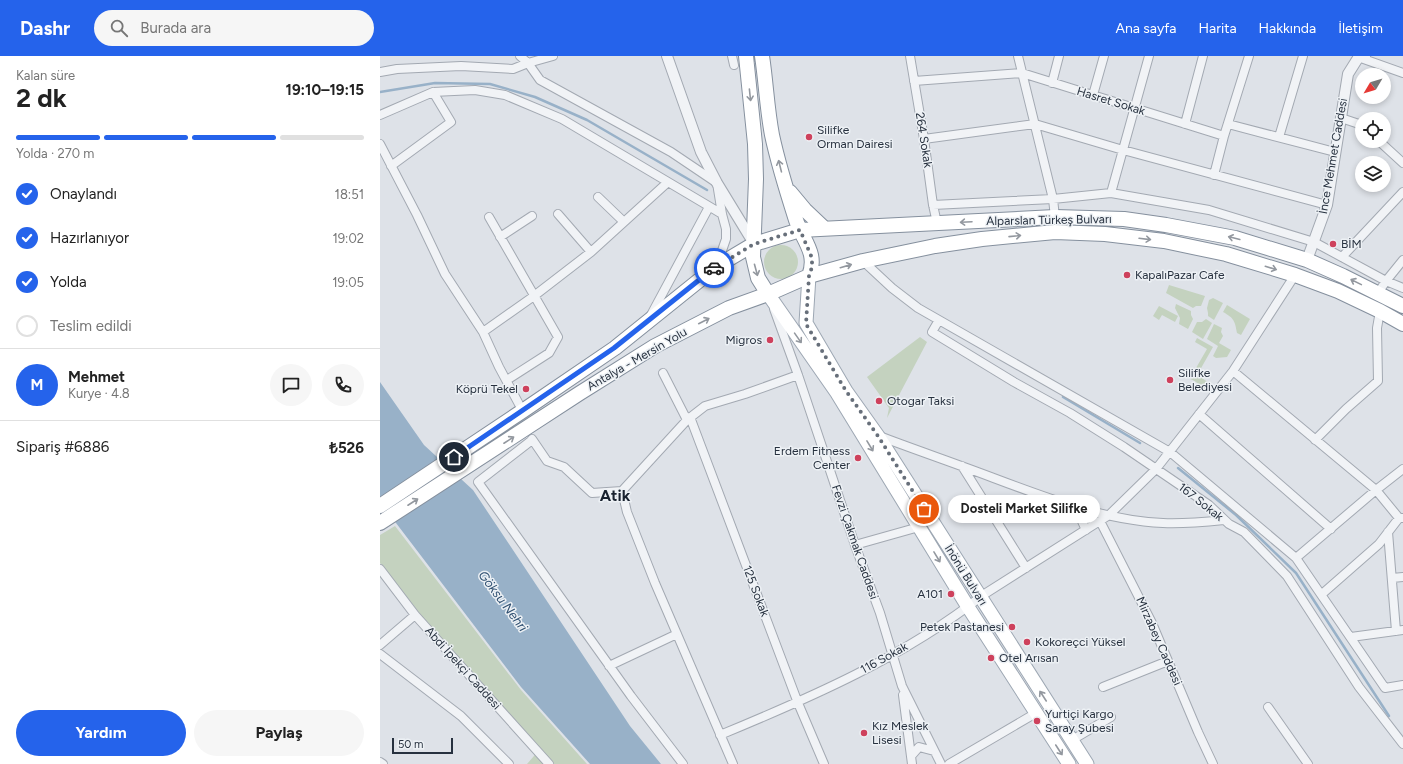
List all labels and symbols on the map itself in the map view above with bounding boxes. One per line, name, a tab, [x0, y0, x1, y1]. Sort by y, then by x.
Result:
north arrow	[1355, 68, 1391, 104]
street label: Hasret Sokak	[1075, 84, 1147, 118]
one-way arrow	[746, 88, 754, 101]
street label: İnce Mehmet Caddesi	[1316, 97, 1350, 215]
street label: 264 Sokak	[913, 111, 935, 169]
place label: Silifke Orman Dairesi	[817, 123, 893, 151]
marker: Silifke Orman Dairesi	[804, 132, 814, 142]
one-way arrow	[776, 160, 784, 173]
street label: Alparslan Türkeş Bulvarı	[986, 212, 1112, 228]
one-way arrow	[960, 218, 973, 225]
one-way arrow	[1008, 233, 1021, 240]
one-way arrow	[1228, 234, 1241, 241]
one-way arrow	[1138, 235, 1151, 243]
place label: BİM	[1341, 237, 1362, 251]
marker: BİM	[1328, 239, 1338, 249]
courier	[694, 248, 734, 288]
one-way arrow	[839, 261, 852, 269]
one-way arrow	[753, 263, 760, 276]
one-way arrow	[1265, 265, 1278, 272]
place label: KapalıPazar Cafe	[1135, 268, 1225, 282]
marker: KapalıPazar Cafe	[1122, 270, 1132, 280]
one-way arrow	[1350, 278, 1362, 285]
one-way arrow	[697, 317, 709, 324]
street label: Antalya - Mersin Yolu	[585, 325, 689, 393]
one-way arrow	[794, 332, 802, 343]
place label: Migros	[725, 333, 762, 347]
marker: Migros	[765, 335, 775, 345]
place label: Silifke Belediyesi	[1178, 366, 1232, 394]
marker: Silifke Belediyesi	[1165, 375, 1175, 385]
place label: Köprü Tekel	[456, 382, 518, 396]
marker: Köprü Tekel	[521, 384, 531, 394]
place label: Otogar Taksi	[887, 394, 954, 408]
marker: Otogar Taksi	[874, 396, 884, 406]
one-way arrow	[503, 435, 515, 443]
pin	[437, 440, 471, 474]
one-way arrow	[866, 440, 874, 452]
place label: Erdem Fitness Center	[774, 444, 850, 472]
marker: Erdem Fitness Center	[853, 453, 863, 463]
street label: 167 Sokak	[1176, 480, 1226, 524]
street label: Fevzi Çakmak Caddesi	[829, 483, 881, 601]
district label: Atik	[600, 486, 631, 505]
pin	[907, 492, 941, 526]
callout: Dosteli Market Silifke	[948, 495, 1100, 523]
one-way arrow	[407, 498, 418, 506]
street label: İnönü Bulvarı	[942, 542, 990, 608]
one-way arrow	[934, 551, 942, 563]
street label: 125 Sokak	[740, 564, 772, 619]
water label: Göksu Nehri	[475, 568, 531, 635]
place label: A101	[917, 587, 943, 601]
marker: A101	[946, 589, 956, 599]
street label: Mirzabey Caddesi	[1133, 595, 1185, 687]
place label: Petek Pastanesi	[920, 620, 1004, 634]
marker: Petek Pastanesi	[1007, 622, 1017, 632]
street label: Abdi İpekçi Caddesi	[422, 624, 504, 712]
place label: Kokoreçci Yüksel	[1035, 635, 1125, 649]
marker: Kokoreçci Yüksel	[1022, 637, 1032, 647]
street label: 116 Sokak	[858, 639, 910, 677]
place label: Otel Arısan	[999, 651, 1059, 665]
marker: Otel Arısan	[986, 653, 996, 663]
one-way arrow	[1039, 691, 1047, 702]
place label: Yurtiçi Kargo Saray Şubesi	[1045, 707, 1114, 735]
marker: Yurtiçi Kargo Saray Şubesi	[1032, 716, 1042, 726]
place label: Kız Meslek Lisesi	[872, 719, 928, 747]
marker: Kız Meslek Lisesi	[859, 728, 869, 738]
scale bar	[392, 736, 453, 755]
one-way arrow	[1055, 744, 1064, 755]

